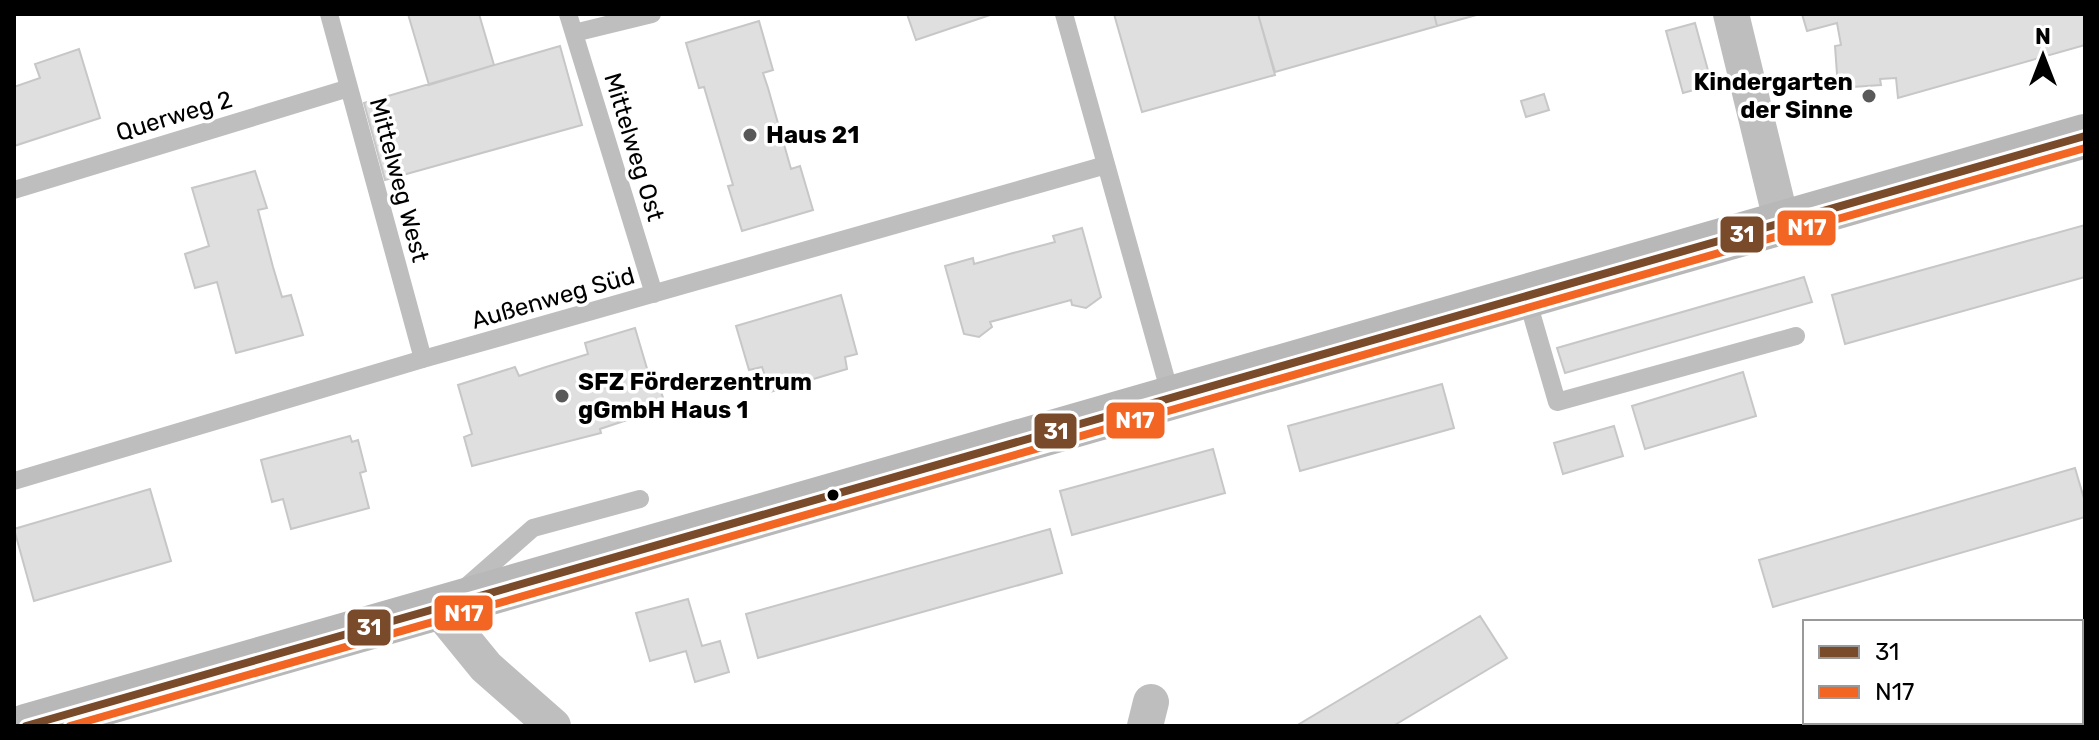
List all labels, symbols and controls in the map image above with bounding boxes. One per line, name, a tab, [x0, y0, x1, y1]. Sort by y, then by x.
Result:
north arrow	[2003, 16, 2083, 96]
text: N	[2035, 23, 2051, 50]
place label: Kindergarten der Sinne	[1693, 68, 1853, 124]
street label: Mittelweg Ost	[598, 70, 670, 224]
street label: Querweg 2	[113, 85, 235, 147]
marker: Kindergarten der Sinne	[1860, 87, 1878, 105]
street label: Mittelweg West	[364, 95, 434, 265]
place label: Haus 21	[766, 121, 859, 149]
marker: Haus 21	[741, 126, 759, 144]
line badge: N17	[1776, 209, 1837, 247]
text: N17	[1787, 214, 1827, 241]
line badge: 31	[1719, 215, 1765, 254]
text: 31	[1729, 221, 1755, 248]
street label: Außenweg Süd	[468, 261, 638, 335]
place label: SFZ Förderzentrum gGmbH Haus 1	[578, 368, 812, 424]
marker: SFZ Förderzentrum gGmbH Haus 1	[553, 387, 571, 405]
line badge: N17	[1105, 401, 1166, 440]
text: N17	[1115, 407, 1155, 434]
line badge: 31	[1033, 412, 1078, 450]
text: 31	[1043, 418, 1069, 445]
unlabelled marker	[825, 487, 841, 503]
line badge: N17	[433, 594, 494, 632]
text: N17	[444, 600, 484, 627]
line badge: 31	[346, 608, 392, 647]
text: 31	[356, 614, 382, 641]
legend	[1803, 620, 2083, 724]
text: 31	[1875, 638, 1899, 666]
text: N17	[1875, 678, 1914, 706]

